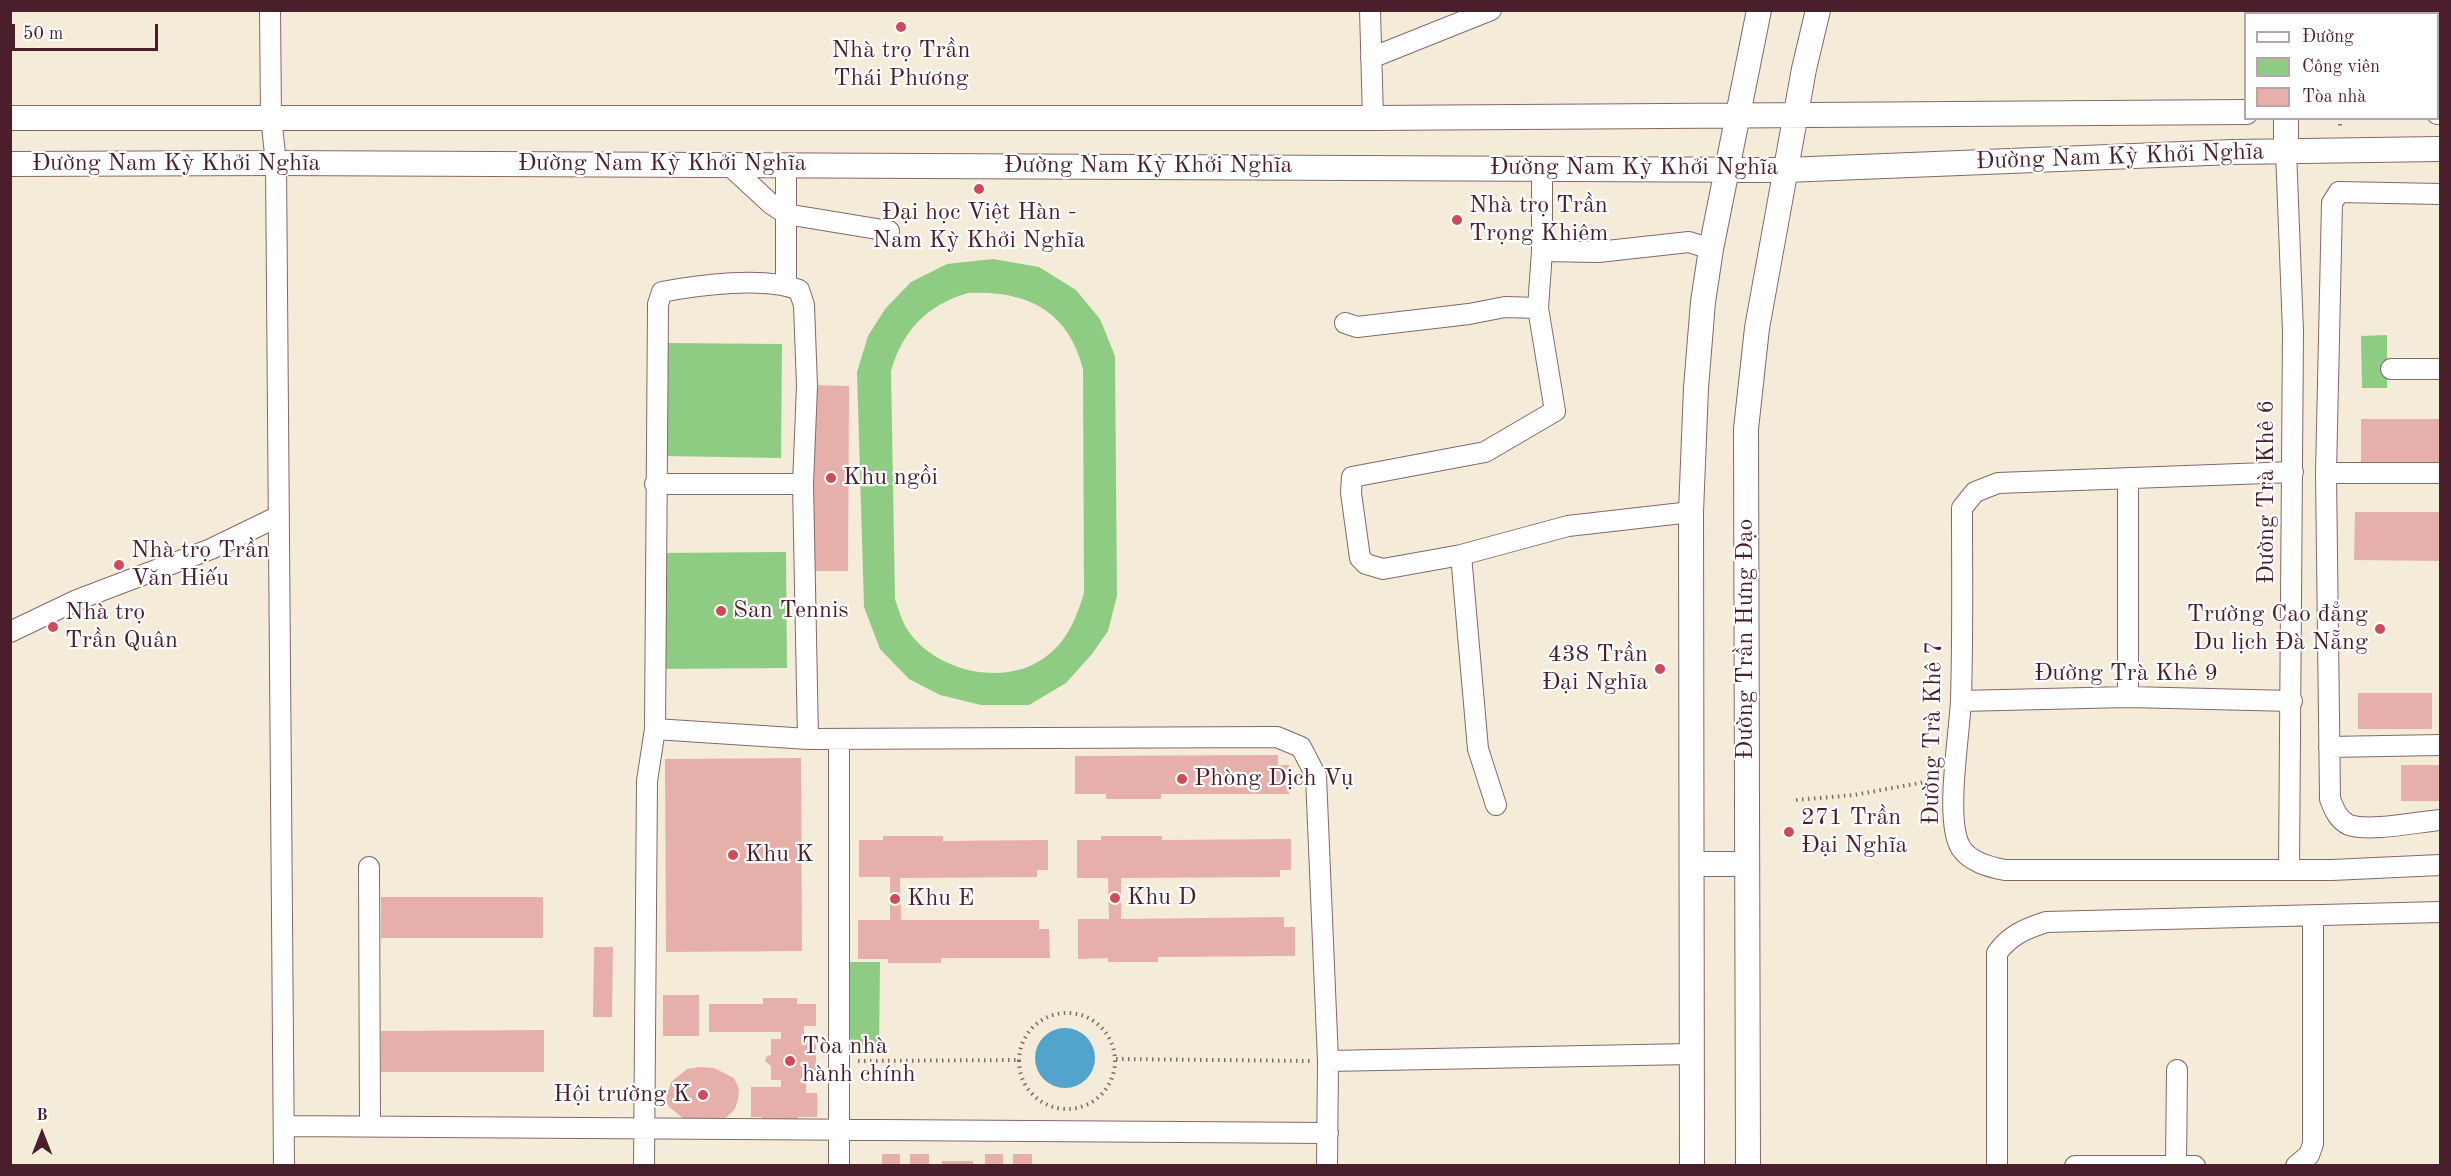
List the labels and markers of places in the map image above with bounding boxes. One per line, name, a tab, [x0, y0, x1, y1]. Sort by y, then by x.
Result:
marker: Nhà trọ Trần Thái Phương	[894, 20, 908, 34]
place label: Nhà trọ Trần Thái Phương	[832, 37, 970, 93]
marker: Đại học Việt Hàn - Nam Kỳ Khởi Nghĩa	[972, 182, 986, 196]
place label: Nhà trọ Trần Trọng Khiêm	[1469, 192, 1608, 248]
place label: Đại học Việt Hàn - Nam Kỳ Khởi Nghĩa	[873, 199, 1085, 255]
marker: Nhà trọ Trần Trọng Khiêm	[1450, 213, 1464, 227]
place label: Khu ngồi	[843, 464, 938, 492]
marker: Khu ngồi	[824, 471, 838, 485]
place label: Nhà trọ Trần Văn Hiếu	[131, 537, 270, 593]
marker: Nhà trọ Trần Văn Hiếu	[112, 558, 126, 572]
place label: San Tennis	[733, 597, 849, 625]
place label: Nhà trọ Trần Quân	[65, 599, 178, 655]
place label: Trường Cao đẳng Du lịch Đà Nẵng	[2187, 601, 2368, 657]
marker: San Tennis	[714, 604, 728, 618]
marker: Nhà trọ Trần Quân	[46, 620, 60, 634]
marker: Trường Cao đẳng Du lịch Đà Nẵng	[2373, 622, 2387, 636]
place label: 438 Trần Đại Nghĩa	[1542, 641, 1648, 697]
marker: 438 Trần Đại Nghĩa	[1653, 662, 1667, 676]
place label: Phòng Dịch Vụ	[1194, 765, 1354, 793]
marker: Phòng Dịch Vụ	[1175, 772, 1189, 786]
place label: 271 Trần Đại Nghĩa	[1801, 804, 1907, 860]
marker: 271 Trần Đại Nghĩa	[1782, 825, 1796, 839]
place label: Khu K	[745, 841, 814, 869]
marker: Khu K	[726, 848, 740, 862]
place label: Khu D	[1127, 884, 1196, 912]
place label: Khu E	[907, 885, 974, 913]
marker: Khu D	[1108, 891, 1122, 905]
marker: Khu E	[888, 892, 902, 906]
place label: Tòa nhà hành chính	[802, 1033, 916, 1089]
marker: Tòa nhà hành chính	[783, 1054, 797, 1068]
place label: Hội trường K	[553, 1081, 691, 1109]
marker: Hội trường K	[696, 1088, 710, 1102]

